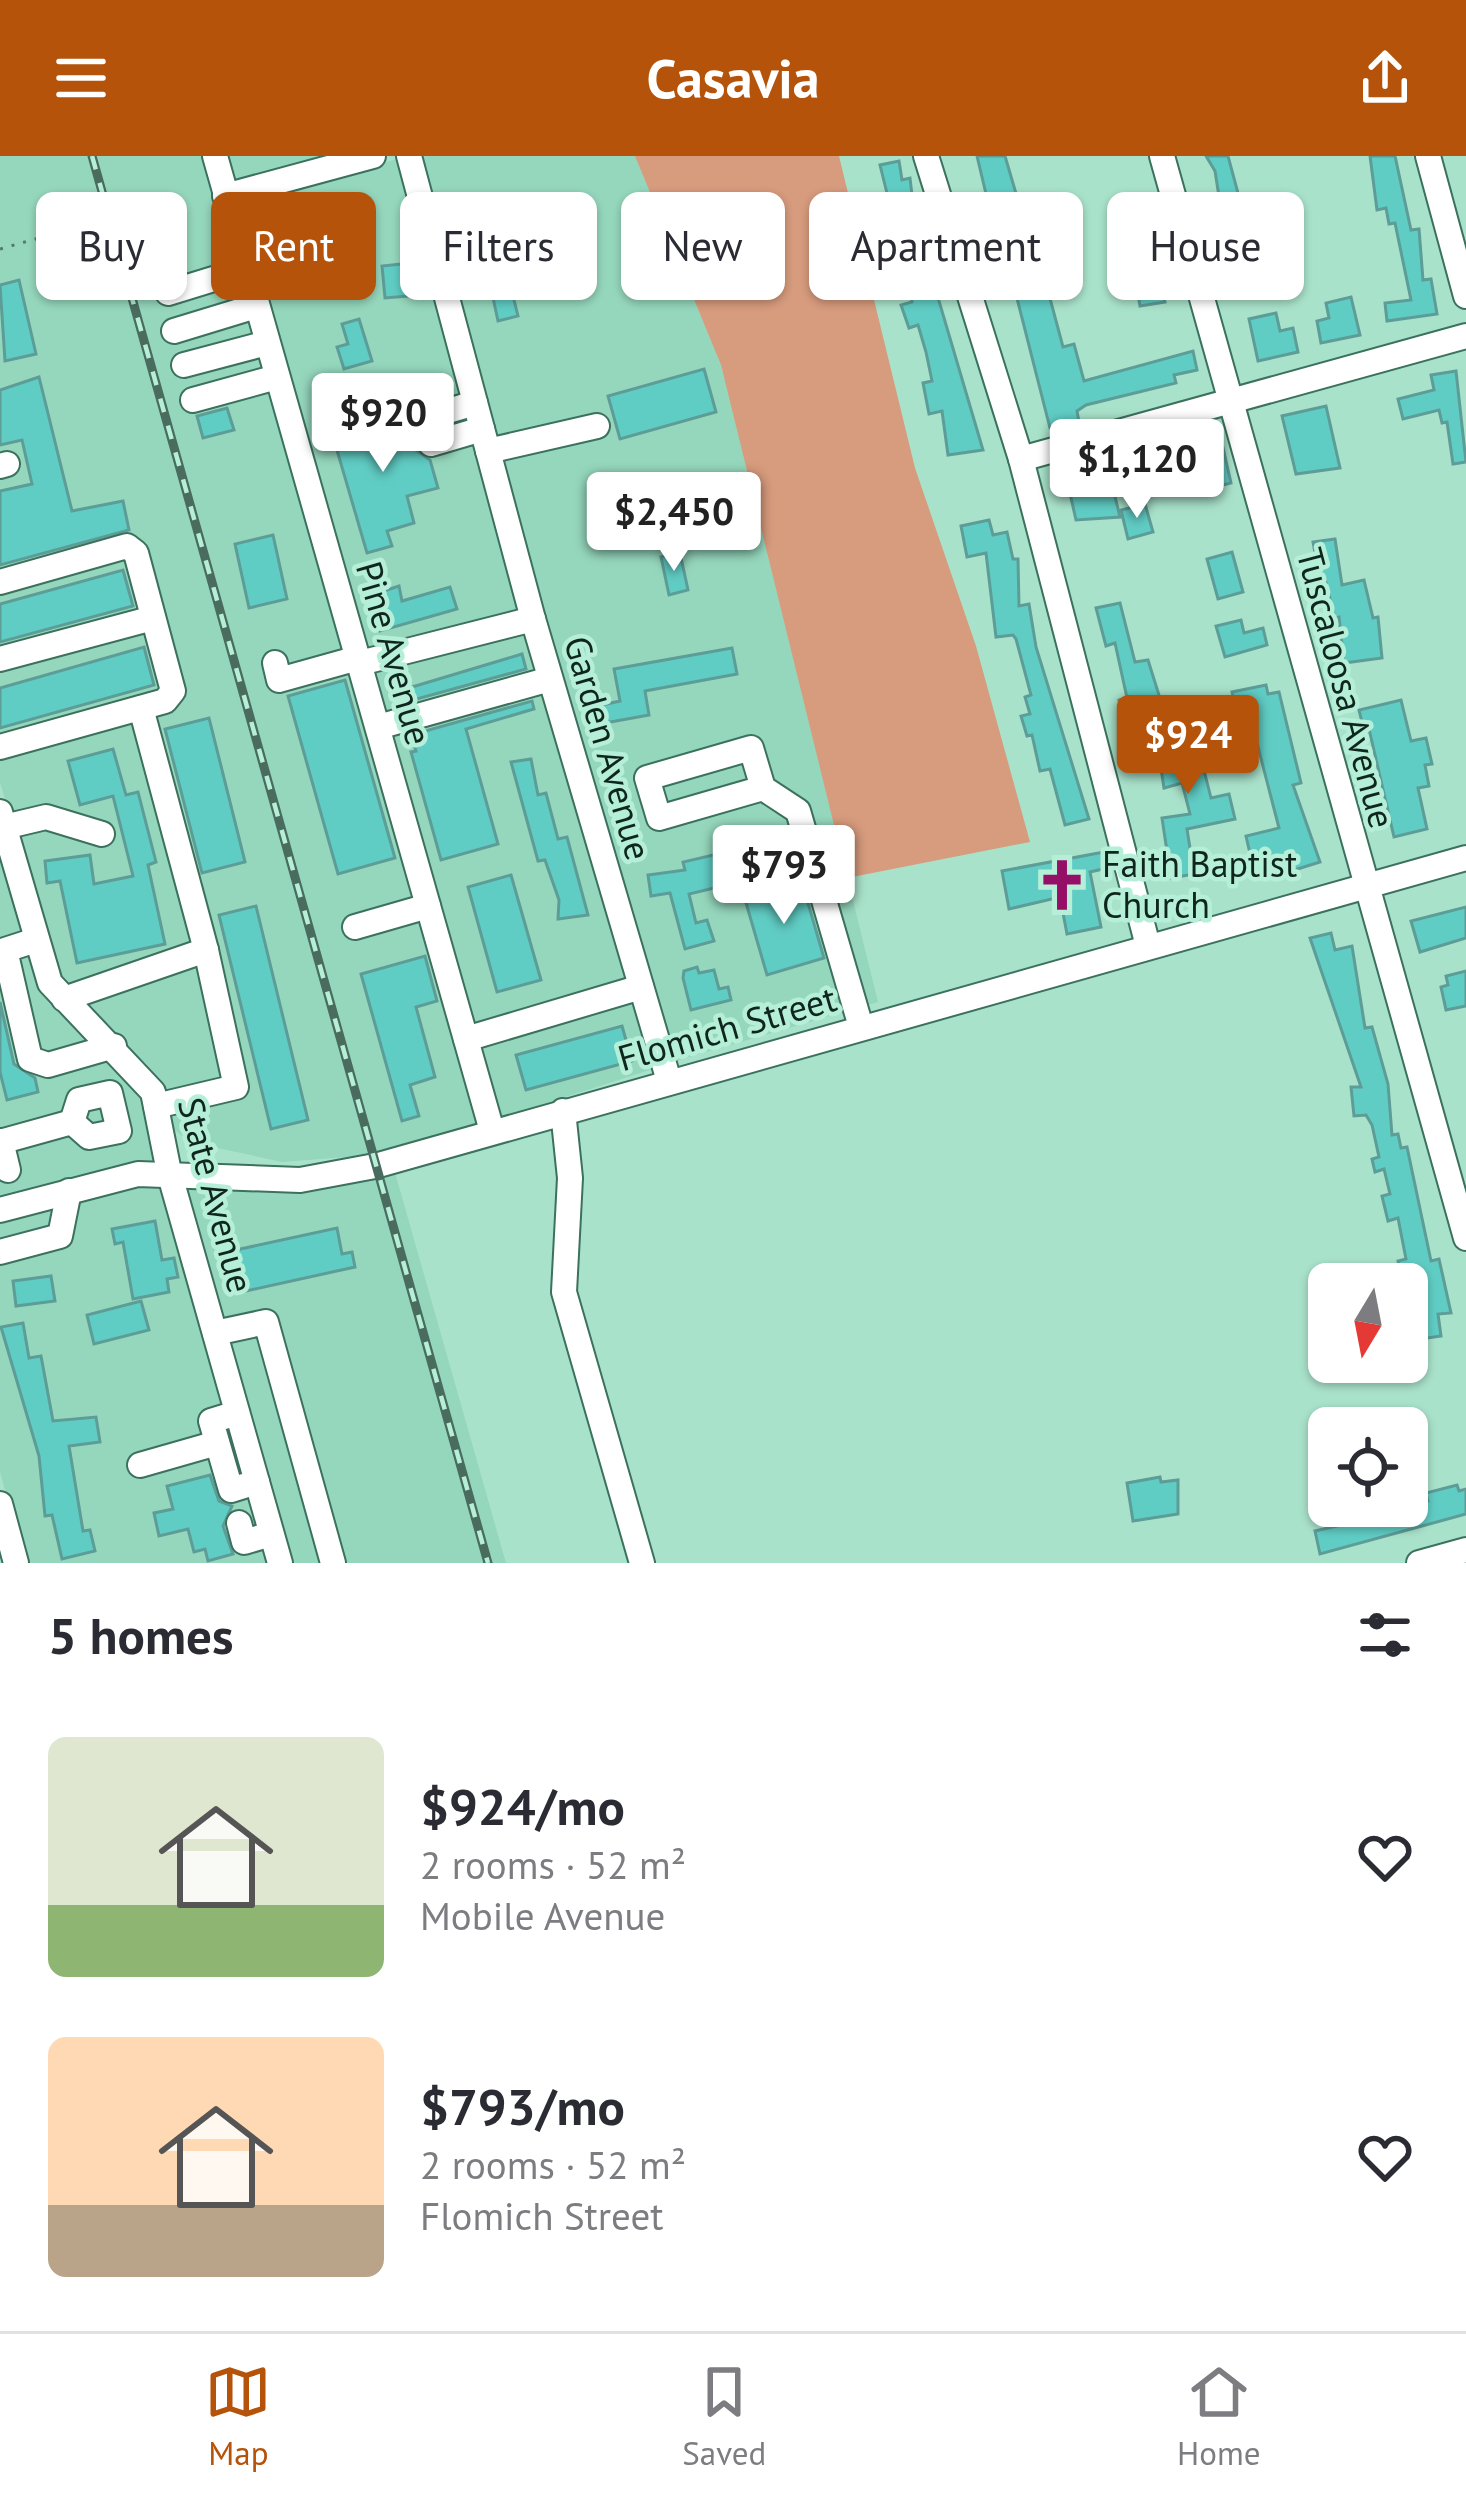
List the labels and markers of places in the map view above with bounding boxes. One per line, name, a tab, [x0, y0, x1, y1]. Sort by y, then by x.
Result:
pin: $920	[312, 373, 454, 475]
pin: $1,120	[1039, 419, 1235, 521]
pin: $2,450	[576, 472, 772, 574]
pin: $924	[1117, 695, 1259, 797]
pin: $793	[713, 825, 855, 927]
place label: Faith Baptist Church	[1102, 840, 1297, 928]
church icon: Faith Baptist Church	[1033, 856, 1091, 914]

